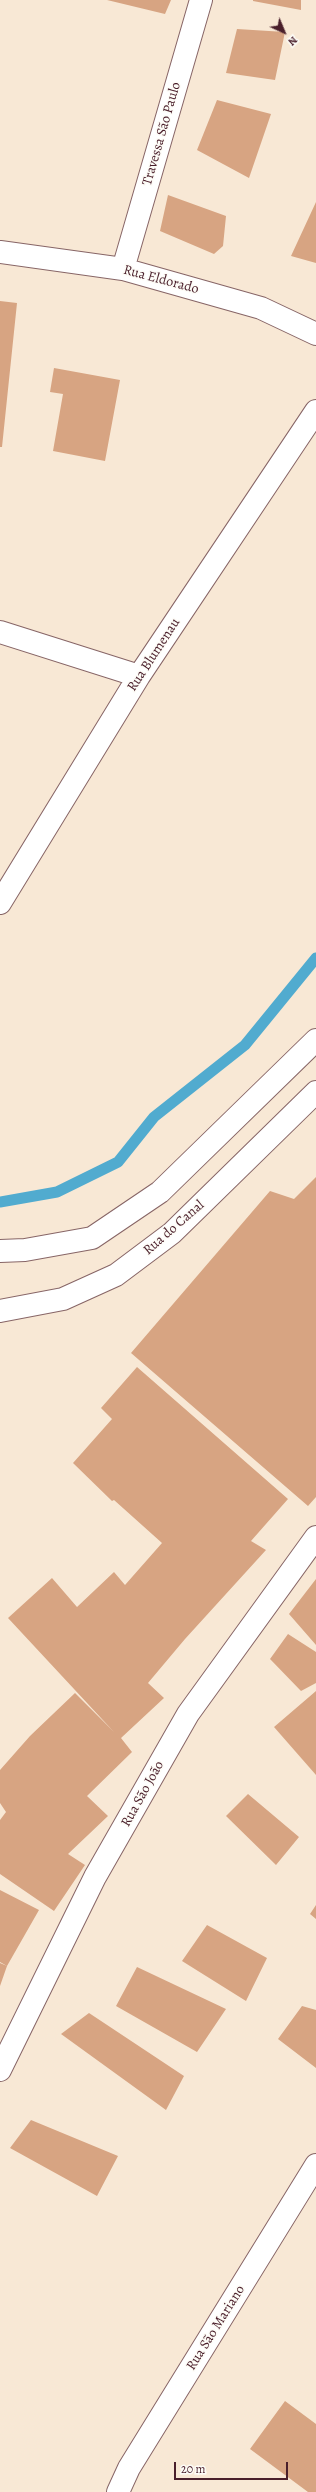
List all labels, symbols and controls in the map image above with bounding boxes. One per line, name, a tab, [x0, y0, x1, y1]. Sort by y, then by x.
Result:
north arrow	[264, 12, 304, 52]
text: N	[285, 33, 301, 49]
street label: Travessa São Paulo	[139, 80, 185, 188]
street label: Rua Eldorado	[121, 262, 201, 298]
street label: Rua Blumenau	[124, 615, 184, 695]
street label: Rua do Canal	[140, 1197, 208, 1259]
street label: Rua São João	[118, 1758, 168, 1830]
street label: Rua São Mariano	[183, 2282, 249, 2374]
scale bar	[176, 2454, 290, 2480]
text: 20 m	[181, 2461, 205, 2477]

